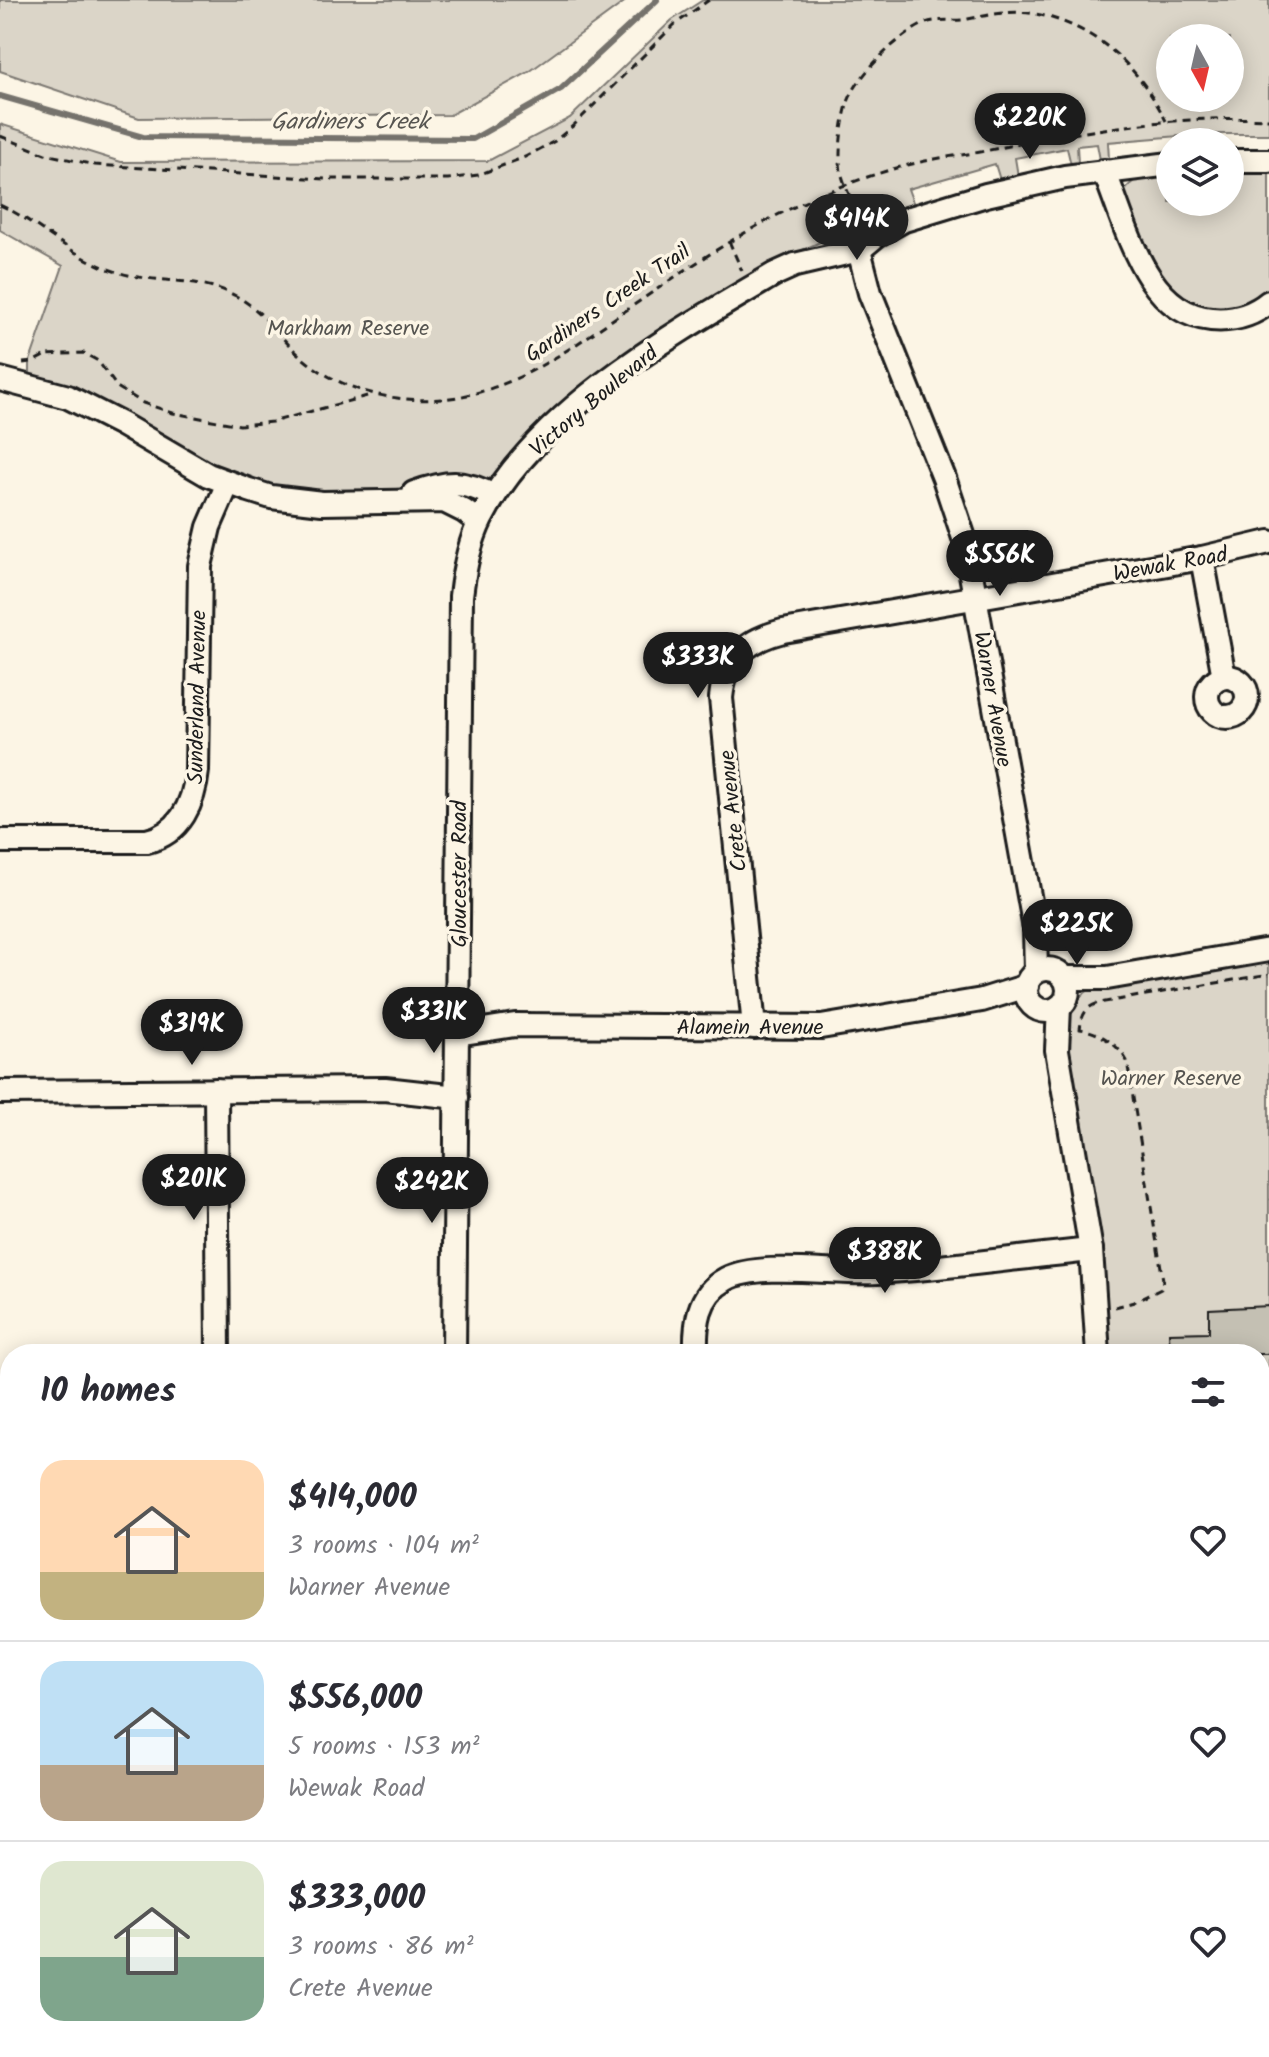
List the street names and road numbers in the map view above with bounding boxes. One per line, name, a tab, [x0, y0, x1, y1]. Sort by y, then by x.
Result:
street label: Gardiners Creek Trail	[518, 235, 699, 373]
street label: Victory Boulevard	[522, 337, 668, 467]
street label: Wewak Road	[1111, 538, 1231, 593]
street label: Sunderland Avenue	[179, 610, 218, 784]
street label: Warner Avenue	[962, 629, 1021, 770]
street label: Crete Avenue	[711, 748, 758, 873]
street label: Gloucester Road	[443, 799, 478, 948]
street label: Alamein Avenue	[676, 1011, 824, 1046]

